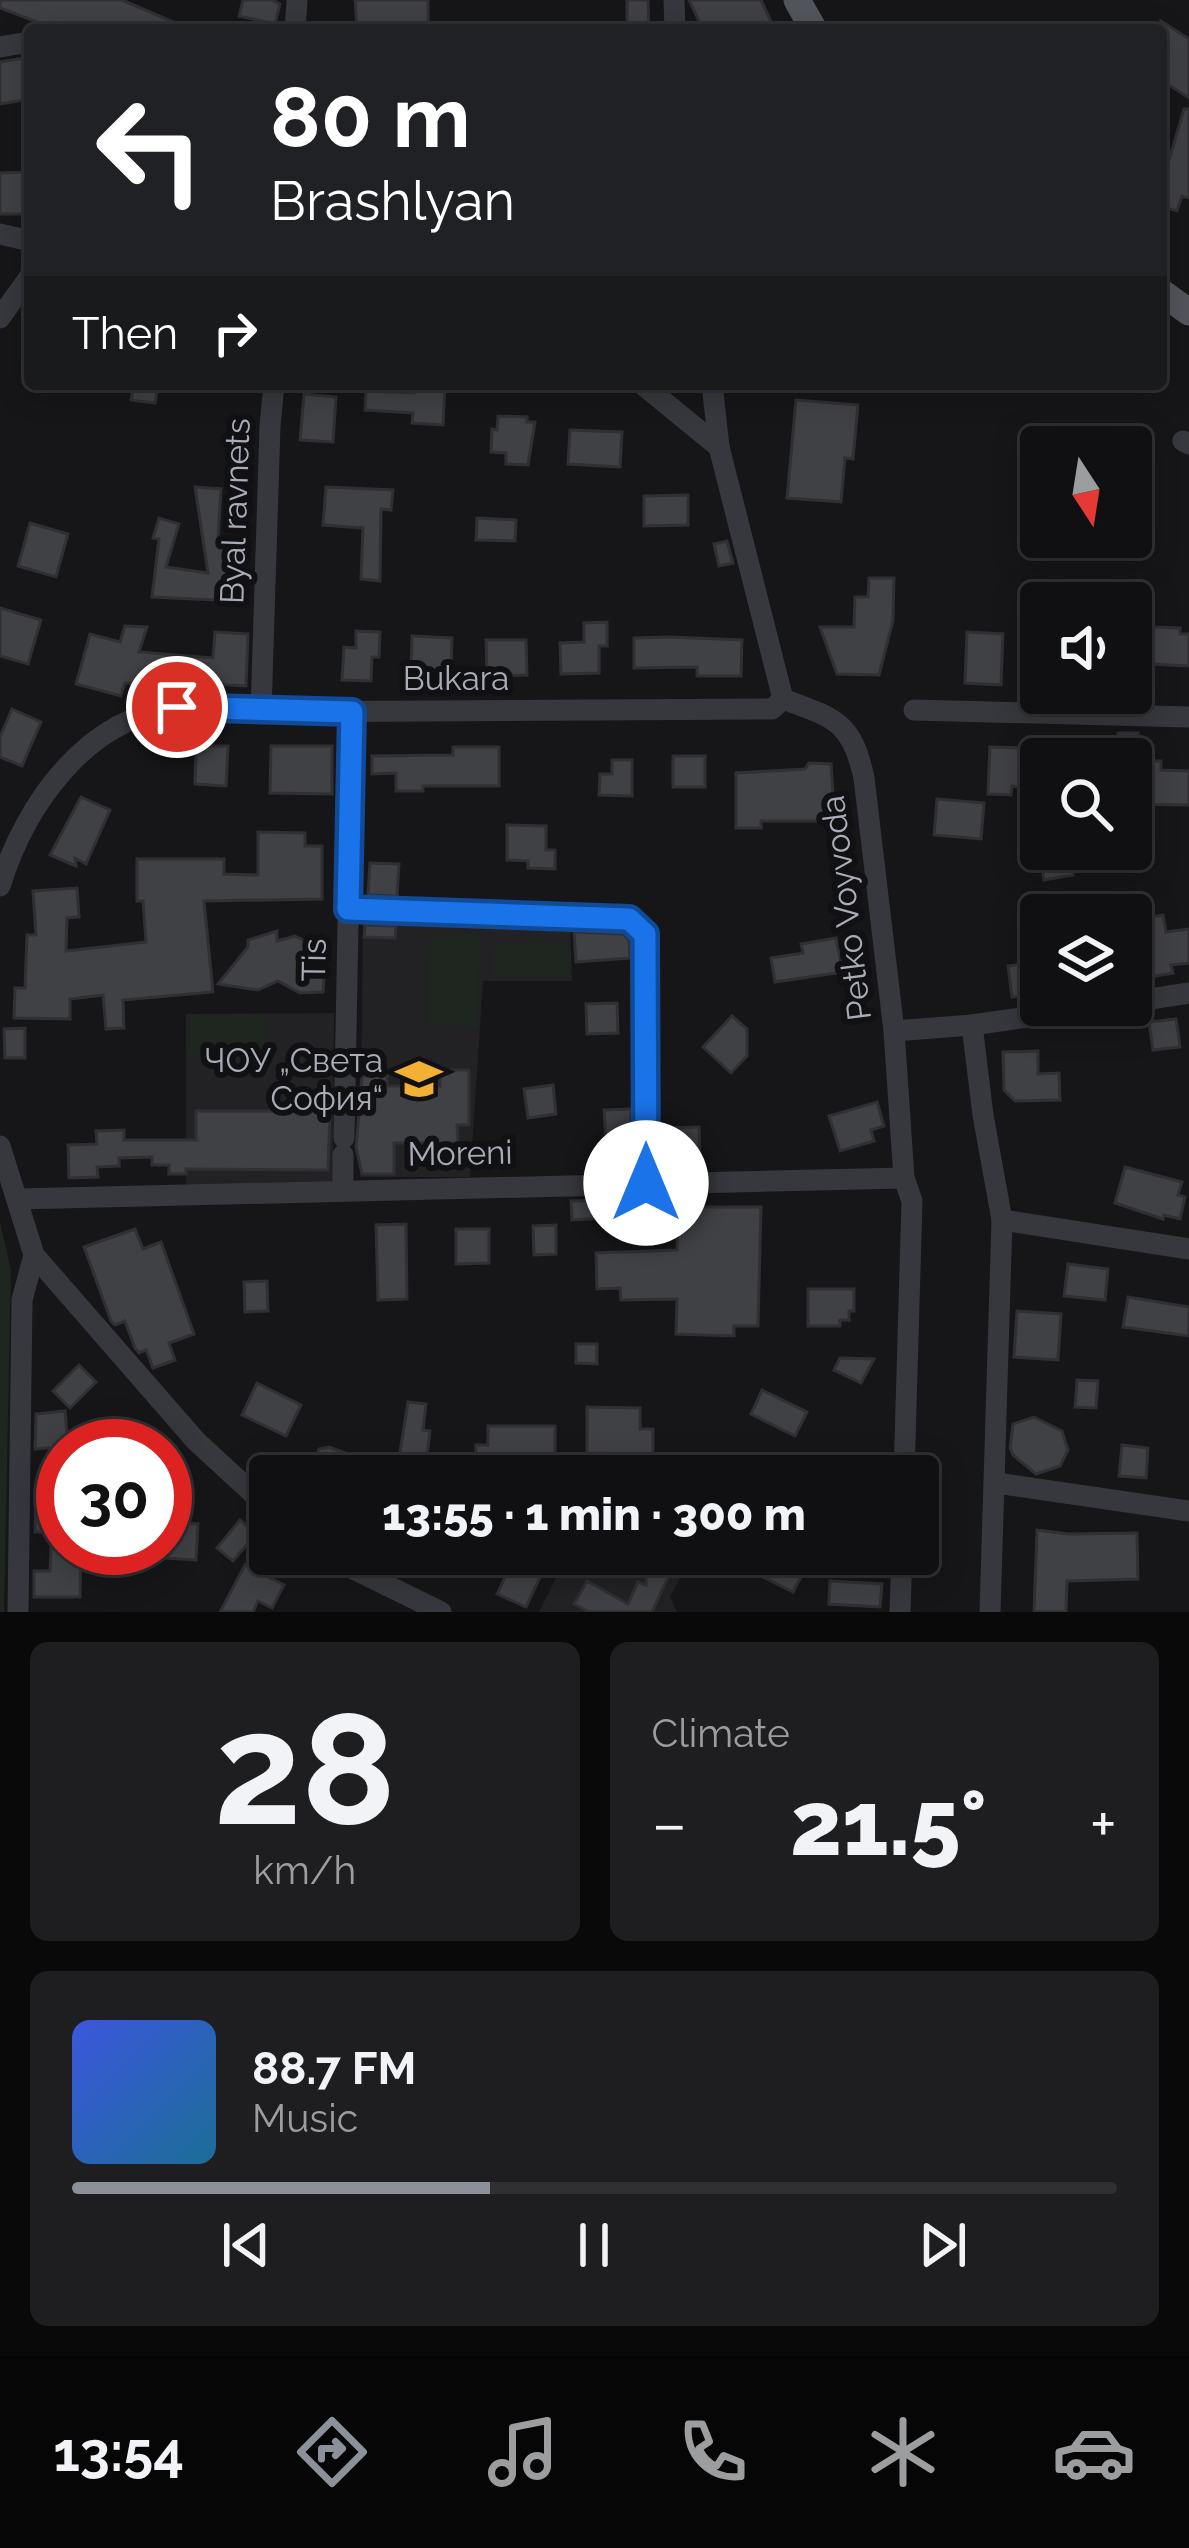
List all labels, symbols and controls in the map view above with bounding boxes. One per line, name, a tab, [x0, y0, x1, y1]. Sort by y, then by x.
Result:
text: 80 m	[270, 68, 471, 167]
icon: left	[72, 72, 228, 228]
text: Brashlyan	[270, 169, 515, 233]
icon: right	[202, 300, 268, 366]
text: Then	[72, 307, 178, 360]
street label: Byal ravnets	[212, 418, 258, 604]
north arrow	[1020, 426, 1152, 558]
map controls	[1020, 426, 1152, 1026]
button: sound	[1020, 582, 1152, 714]
pin	[126, 656, 228, 758]
street label: Bukara	[403, 659, 509, 698]
icon: arrive	[144, 674, 210, 740]
button: search	[1020, 738, 1152, 870]
street label: Petko Voyvoda	[813, 793, 879, 1023]
button: layers	[1020, 894, 1152, 1026]
street label: Tis	[294, 938, 334, 982]
place label: ЧОУ „Света София“	[204, 1041, 383, 1118]
school or university icon: ЧОУ „Света София“	[394, 1054, 444, 1104]
position arrow	[583, 1120, 709, 1246]
street label: Moreni	[407, 1133, 513, 1173]
speed limit sign: 30	[36, 1419, 192, 1575]
text: 13:55 · 1 min · 300 m	[382, 1488, 806, 1541]
text: 28	[214, 1677, 396, 1861]
text: Climate	[652, 1710, 790, 1756]
text: 21.5°	[790, 1770, 987, 1876]
text: −	[652, 1785, 687, 1862]
text: +	[1090, 1785, 1117, 1862]
text: km/h	[253, 1847, 356, 1893]
text: 88.7 FM	[252, 2042, 416, 2095]
text: Music	[252, 2095, 358, 2141]
icon: previous	[213, 2212, 279, 2278]
icon: pause	[561, 2212, 627, 2278]
icon: next	[910, 2212, 976, 2278]
icon: directions	[290, 2410, 374, 2494]
icon: music	[481, 2410, 565, 2494]
icon: phone	[671, 2410, 755, 2494]
icon: climate	[861, 2410, 945, 2494]
icon: car	[1052, 2410, 1136, 2494]
text: 13:54	[53, 2420, 184, 2484]

